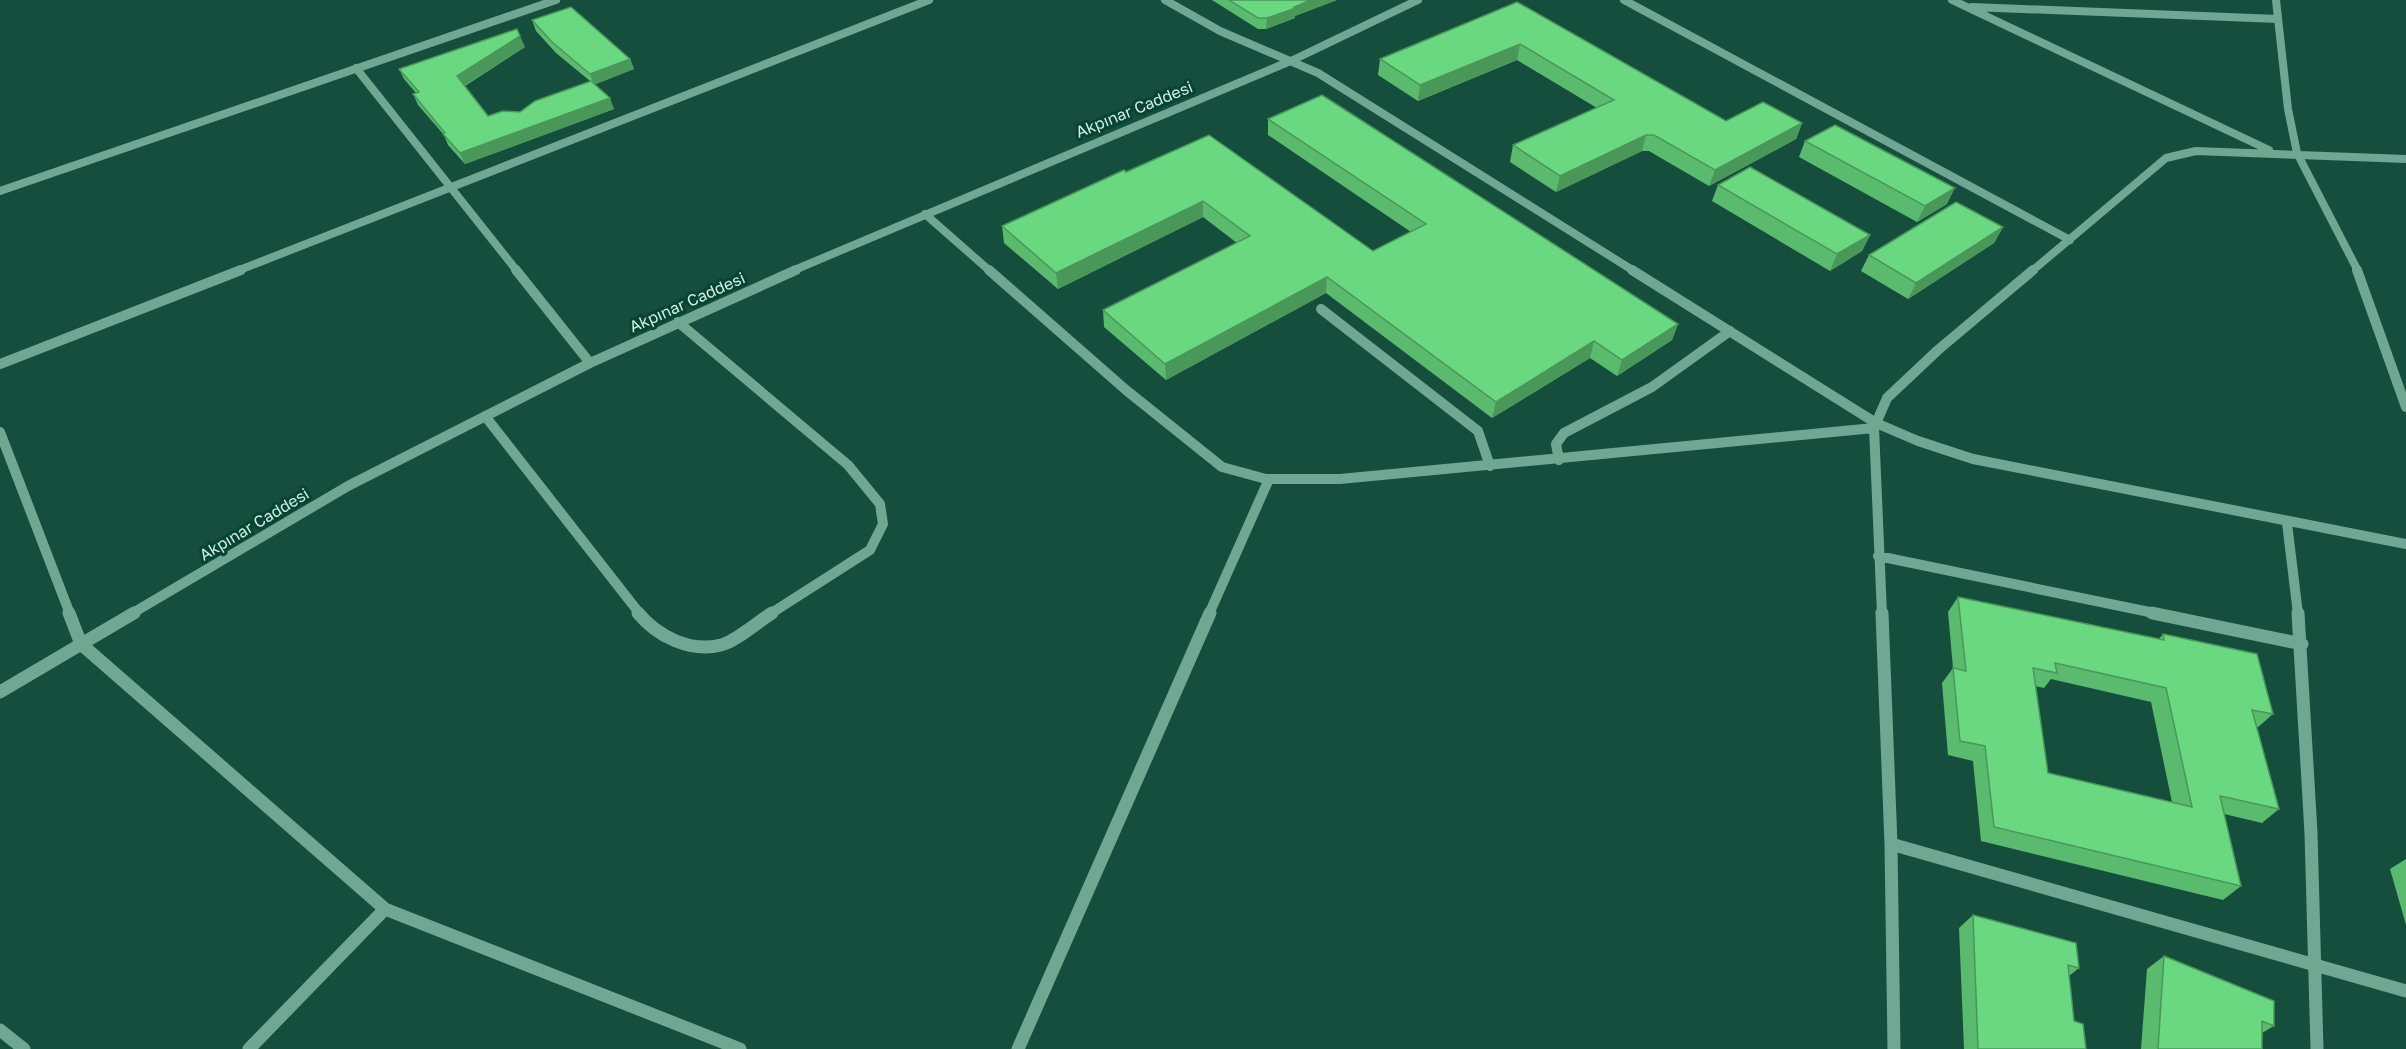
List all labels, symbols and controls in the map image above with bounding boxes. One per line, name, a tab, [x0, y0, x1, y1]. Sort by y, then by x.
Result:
street label: Akpınar Caddesi	[1072, 76, 1196, 142]
street label: Akpınar Caddesi	[626, 268, 748, 336]
street label: Akpınar Caddesi	[195, 483, 313, 565]

